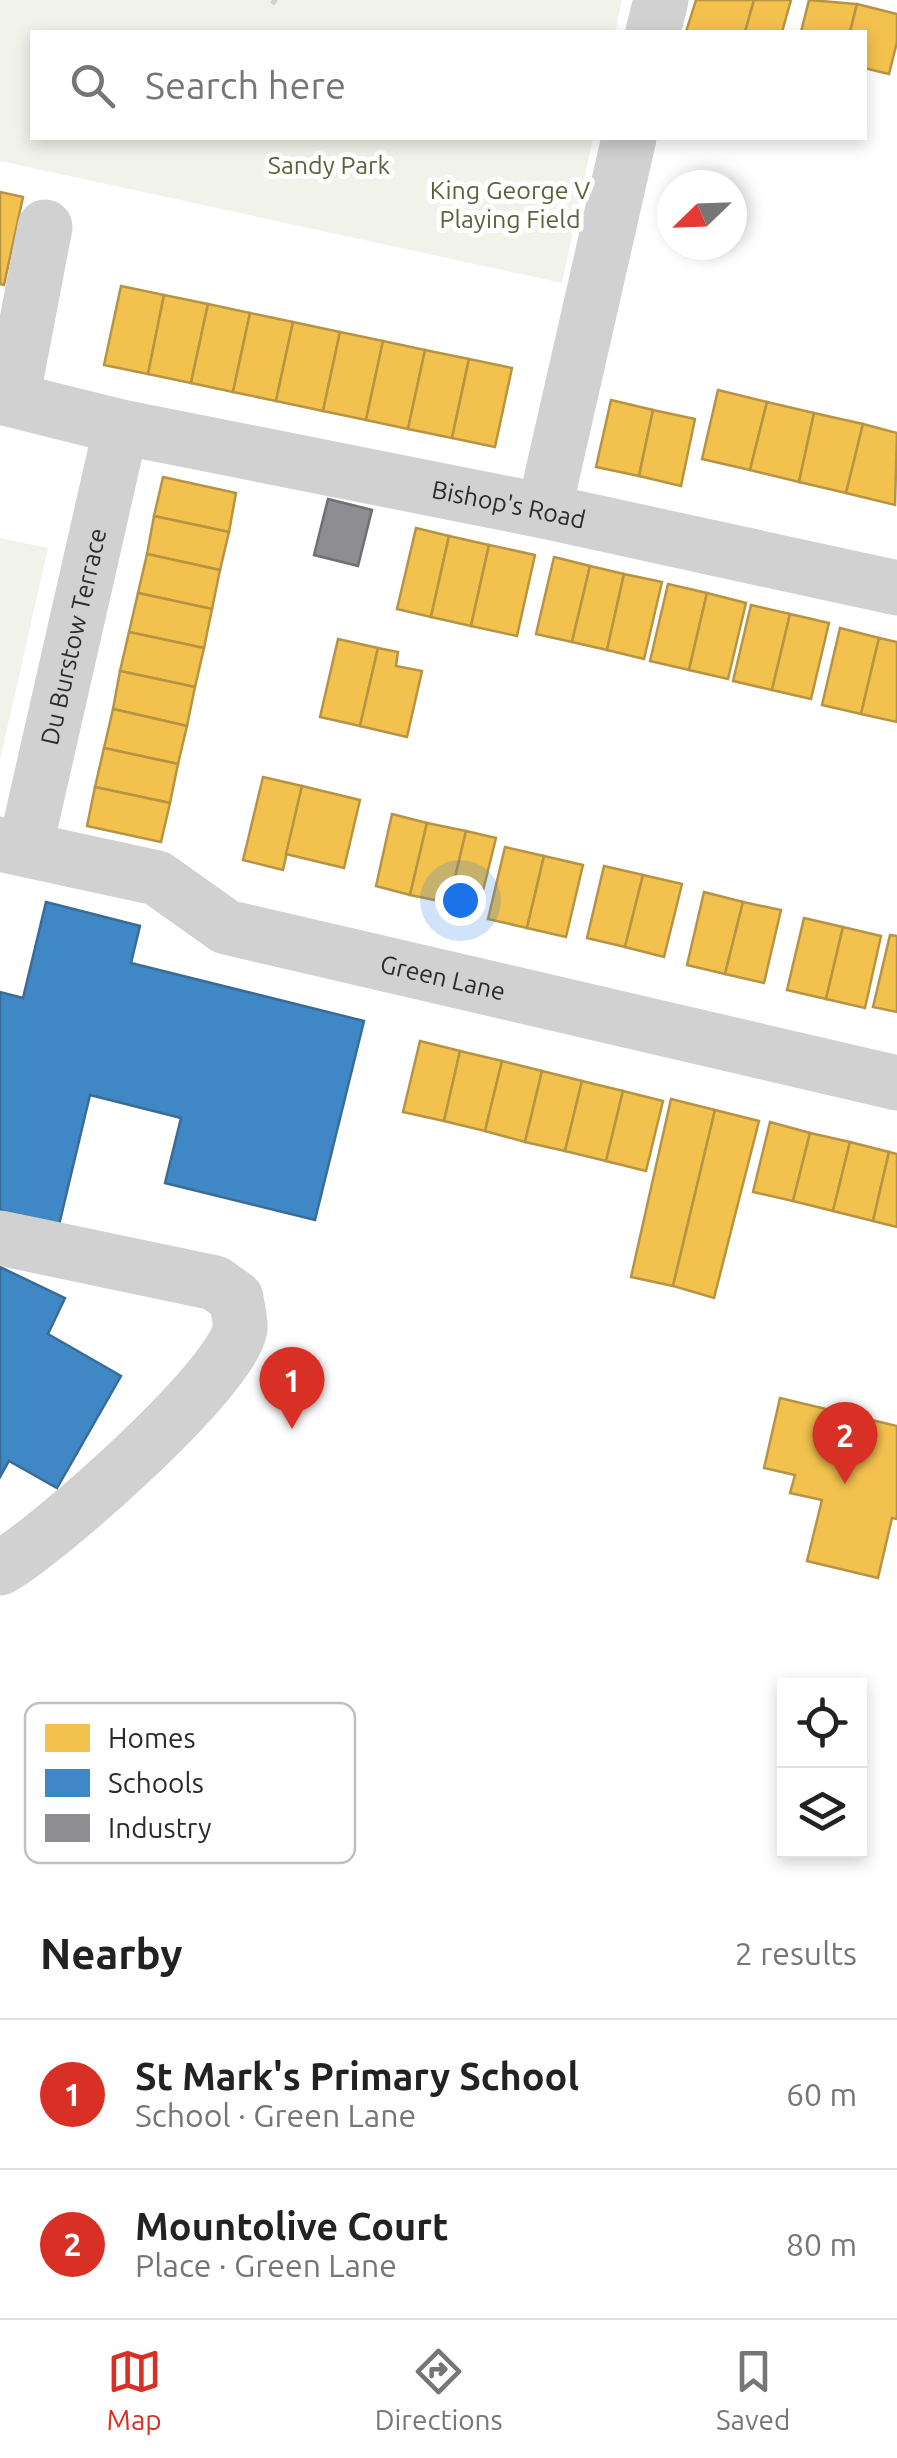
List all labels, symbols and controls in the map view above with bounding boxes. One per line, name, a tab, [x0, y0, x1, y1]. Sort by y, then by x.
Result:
search box	[30, 30, 867, 140]
icon: search	[65, 58, 120, 113]
text: Search here	[145, 64, 346, 106]
park label: Sandy Park	[268, 151, 391, 179]
north arrow	[657, 170, 747, 260]
park label: King George V Playing Field	[430, 176, 590, 233]
street label: Bishop's Road	[429, 475, 588, 534]
street label: Du Burstow Terrace	[35, 525, 112, 747]
your location	[435, 875, 486, 926]
street label: Green Lane	[378, 949, 508, 1005]
pin: 1	[260, 1346, 324, 1429]
pin: 2	[812, 1402, 878, 1484]
map controls	[777, 1678, 867, 1858]
button: locate	[777, 1678, 867, 1768]
legend	[25, 1703, 355, 1863]
text: Homes	[108, 1722, 196, 1753]
text: Schools	[108, 1767, 204, 1798]
button: layers	[777, 1768, 867, 1858]
text: Industry	[108, 1812, 211, 1843]
text: Nearby	[40, 1930, 183, 1977]
text: 2 results	[735, 1935, 857, 1971]
text: St Mark's Primary School	[135, 2055, 579, 2097]
text: 1	[63, 2076, 82, 2112]
text: 60 m	[786, 2076, 857, 2112]
text: School · Green Lane	[135, 2097, 416, 2133]
text: Mountolive Court	[135, 2205, 448, 2247]
text: 2	[63, 2226, 82, 2262]
text: 80 m	[786, 2226, 857, 2262]
text: Place · Green Lane	[135, 2247, 397, 2283]
tab: Map	[107, 2344, 162, 2435]
tab: Directions	[375, 2344, 503, 2435]
tab: Saved	[716, 2344, 790, 2435]

